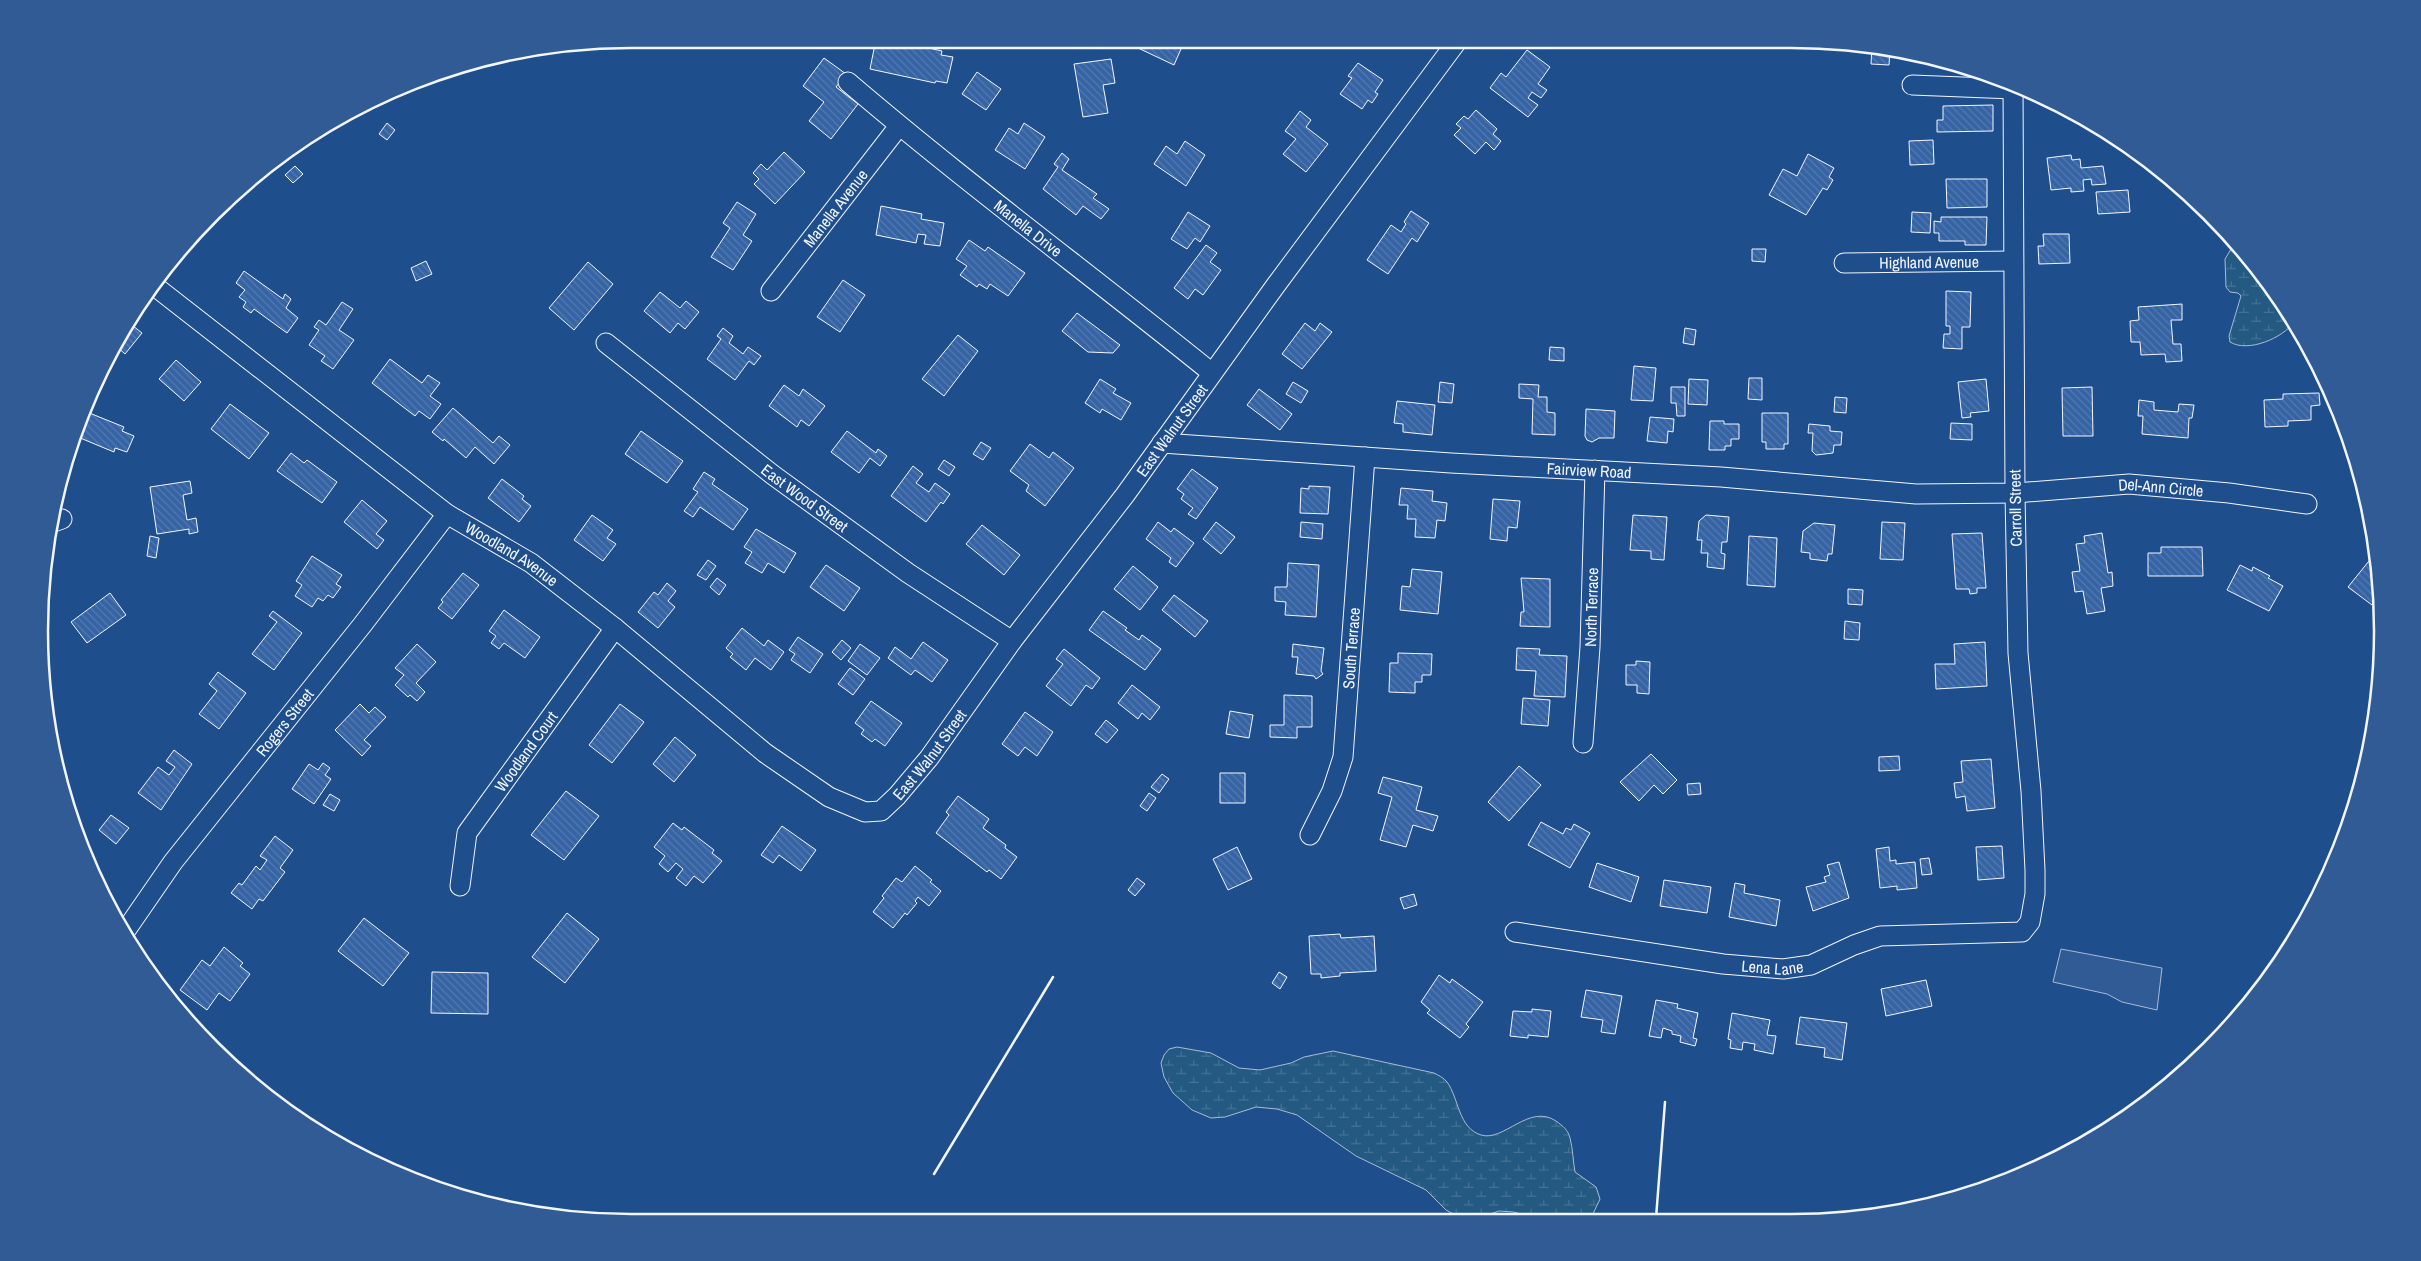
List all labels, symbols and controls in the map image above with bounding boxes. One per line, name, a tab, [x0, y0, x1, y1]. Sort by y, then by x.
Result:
street label: Manella Avenue	[798, 164, 873, 252]
street label: Manella Drive	[990, 194, 1067, 262]
street label: Highland Avenue	[1879, 250, 1979, 274]
street label: East Walnut Street	[1131, 379, 1213, 481]
street label: Fairview Road	[1546, 457, 1632, 483]
street label: East Wood Street	[757, 459, 853, 537]
street label: Carroll Street	[2003, 469, 2027, 547]
street label: Del-Ann Circle	[2117, 473, 2204, 502]
street label: Woodland Avenue	[461, 516, 563, 591]
street label: North Terrace	[1579, 567, 1603, 647]
street label: South Terrace	[1337, 607, 1365, 690]
street label: Rogers Street	[251, 684, 319, 761]
street label: East Walnut Street	[887, 705, 971, 805]
street label: Woodland Court	[489, 706, 563, 796]
street label: Lena Lane	[1741, 955, 1805, 980]

